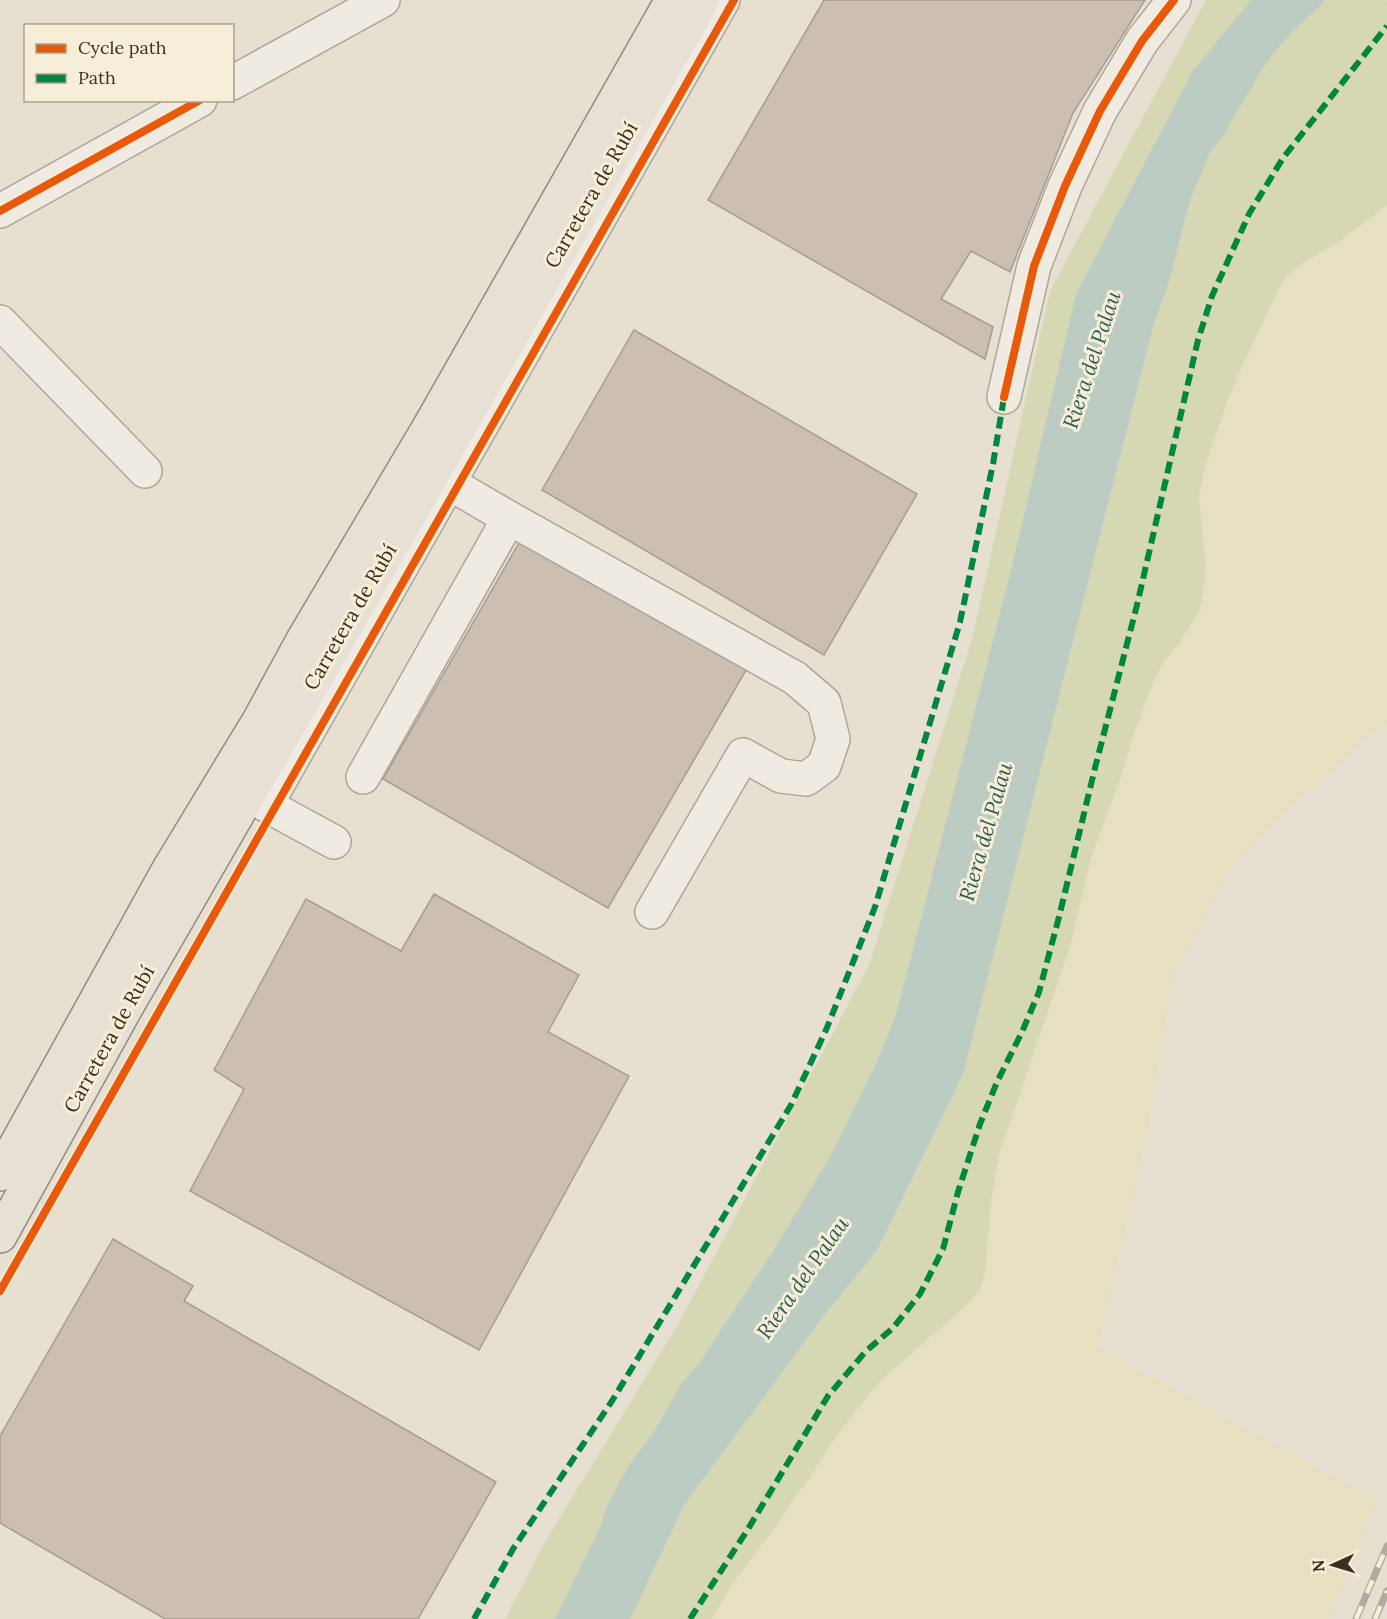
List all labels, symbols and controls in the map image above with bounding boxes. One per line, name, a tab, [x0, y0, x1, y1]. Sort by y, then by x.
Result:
legend	[24, 24, 234, 102]
text: Cycle path	[78, 36, 167, 59]
text: Path	[78, 66, 116, 89]
street label: Carretera de Rubí	[539, 117, 643, 272]
water label: Riera del Palau	[1057, 287, 1127, 432]
street label: Carretera de Rubí	[298, 539, 402, 694]
water label: Riera del Palau	[953, 759, 1018, 904]
street label: Carretera de Rubí	[58, 961, 159, 1117]
water label: Riera del Palau	[751, 1211, 855, 1344]
north arrow	[1303, 1535, 1363, 1595]
text: N	[1308, 1559, 1328, 1573]

